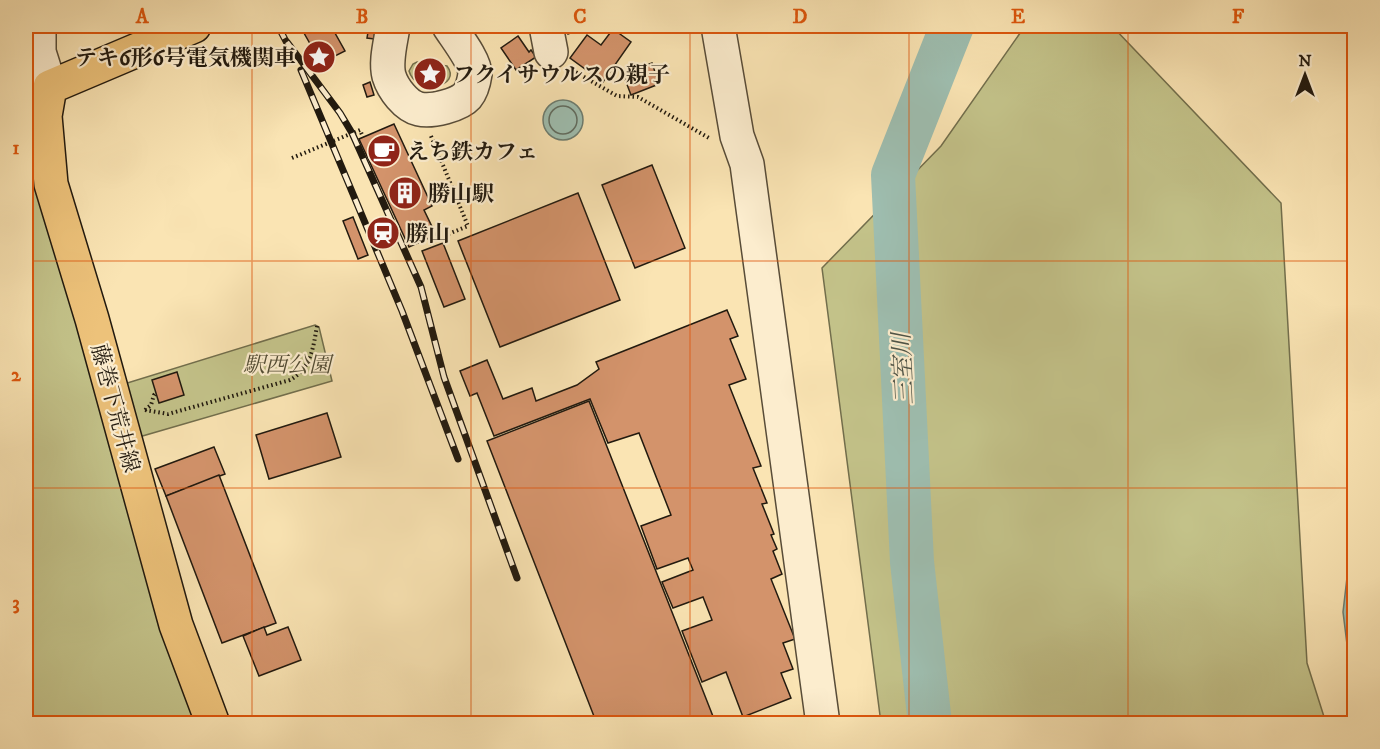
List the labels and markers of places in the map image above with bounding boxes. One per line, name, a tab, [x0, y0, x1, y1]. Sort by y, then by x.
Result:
place icon: テキ6形6号電気機関車	[301, 39, 337, 75]
place label: テキ6形6号電気機関車	[75, 45, 296, 72]
place icon: フクイサウルスの親子	[412, 56, 448, 92]
place label: フクイサウルスの親子	[453, 62, 670, 89]
cafe icon: えち鉄カフェ	[366, 133, 402, 169]
place label: えち鉄カフェ	[407, 139, 538, 166]
building icon: 勝山駅	[387, 175, 423, 211]
place label: 勝山駅	[428, 181, 494, 208]
station icon: 勝山	[365, 215, 401, 251]
place label: 勝山	[406, 221, 450, 248]

